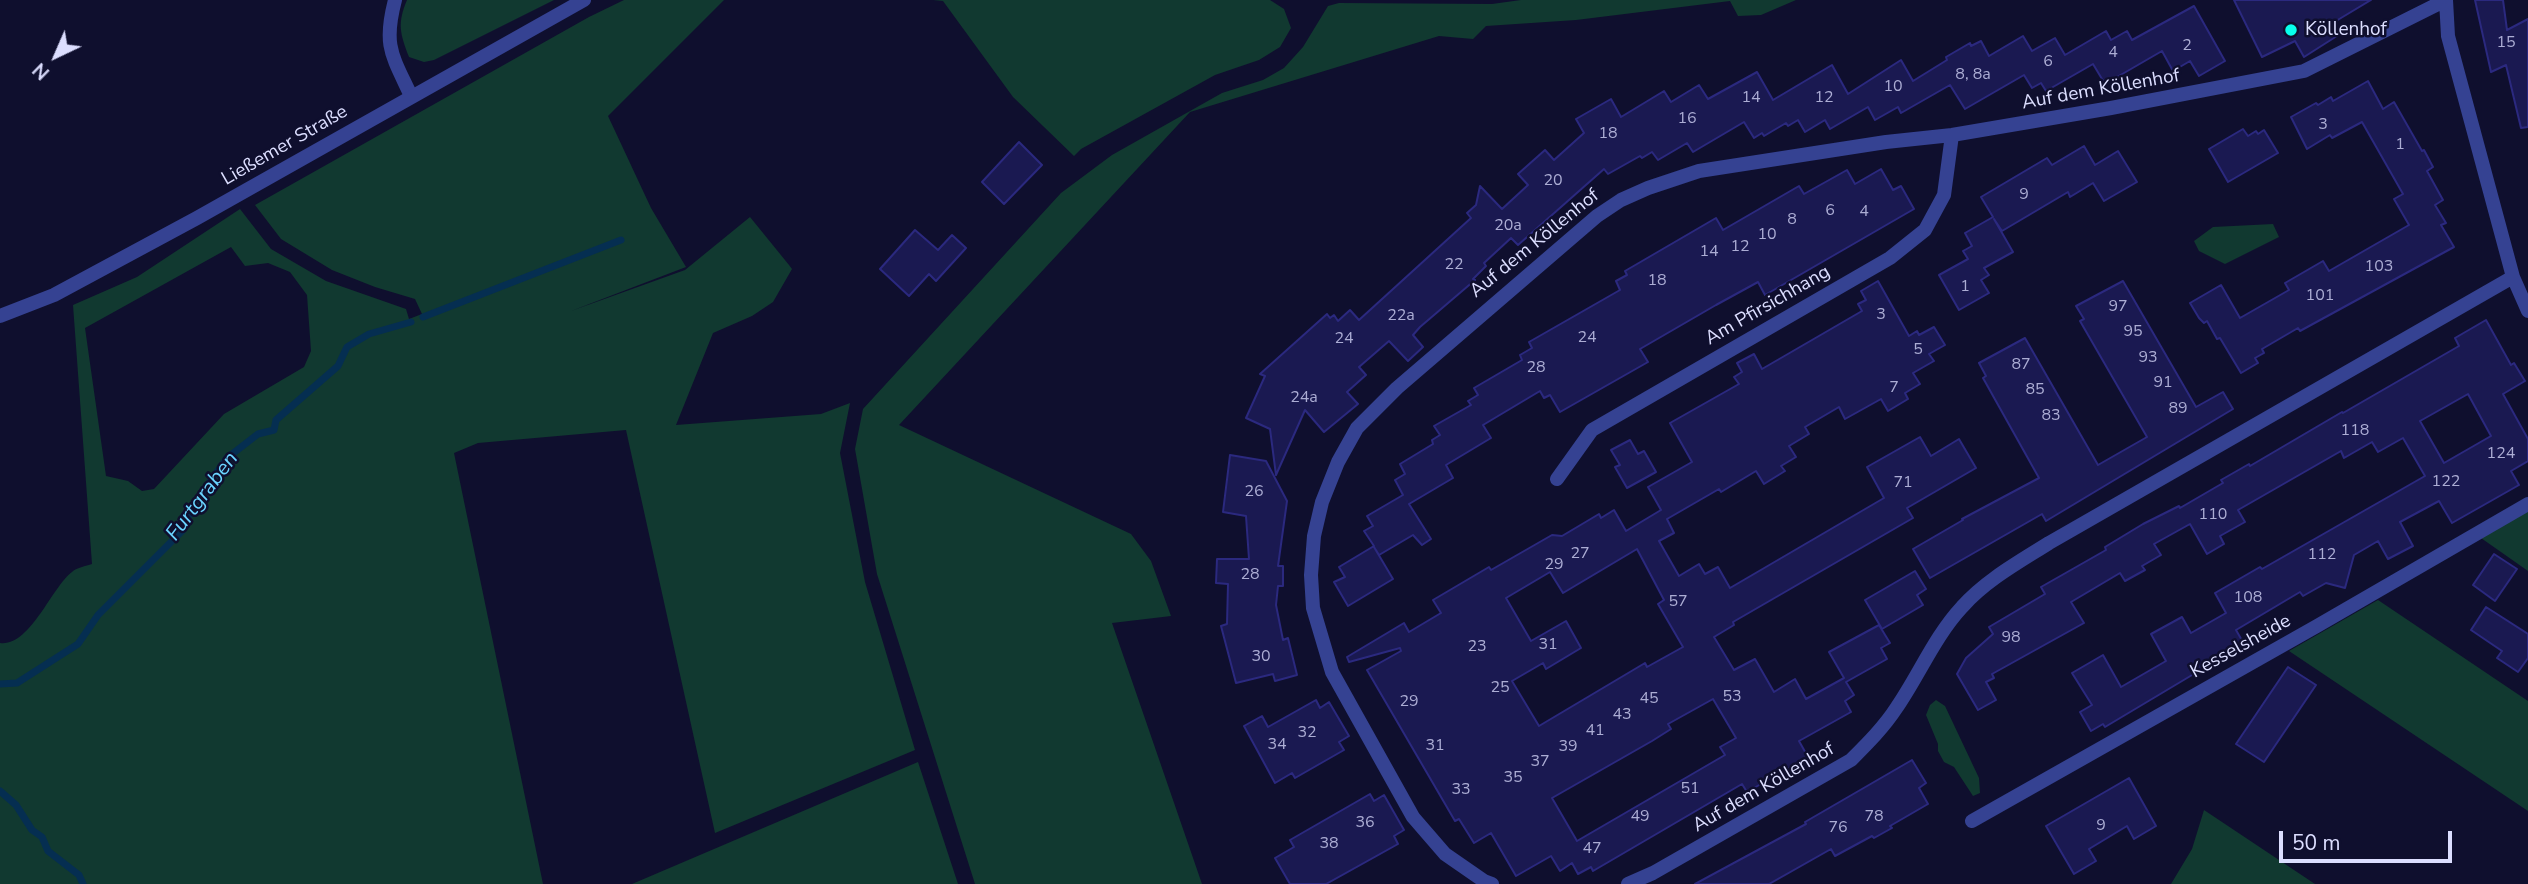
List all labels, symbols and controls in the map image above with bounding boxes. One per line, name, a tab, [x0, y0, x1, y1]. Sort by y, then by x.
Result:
place label: Köllenhof	[2305, 19, 2387, 41]
north arrow	[21, 21, 91, 91]
marker: Köllenhof	[2283, 22, 2299, 38]
house number: 15	[2496, 33, 2516, 53]
house number: 2	[2182, 36, 2192, 56]
house number: 4	[2108, 43, 2118, 63]
house number: 6	[2043, 52, 2053, 72]
text: N	[27, 57, 56, 85]
house number: 8, 8a	[1955, 65, 1991, 85]
street label: Auf dem Köllenhof	[2020, 65, 2182, 115]
house number: 10	[1883, 77, 1903, 97]
house number: 14	[1741, 88, 1761, 108]
house number: 12	[1814, 88, 1834, 108]
street label: Ließemer Straße	[218, 101, 352, 191]
house number: 16	[1677, 109, 1697, 129]
house number: 3	[2318, 115, 2328, 135]
house number: 18	[1598, 124, 1618, 144]
house number: 1	[2395, 135, 2405, 155]
house number: 20	[1543, 171, 1563, 191]
street label: Auf dem Köllenhof	[1466, 185, 1604, 303]
house number: 9	[2019, 185, 2029, 205]
house number: 6	[1825, 201, 1835, 221]
house number: 4	[1859, 202, 1869, 222]
house number: 8	[1787, 210, 1797, 230]
house number: 20a	[1494, 216, 1522, 236]
house number: 10	[1757, 225, 1777, 245]
house number: 12	[1730, 237, 1750, 257]
house number: 14	[1699, 242, 1719, 262]
house number: 22	[1444, 255, 1464, 275]
house number: 103	[2365, 257, 2393, 277]
street label: Am Pfirsichhang	[1702, 261, 1834, 351]
house number: 18	[1647, 271, 1667, 291]
house number: 1	[1960, 277, 1970, 297]
house number: 101	[2306, 286, 2334, 306]
house number: 97	[2108, 297, 2128, 317]
house number: 3	[1876, 305, 1886, 325]
house number: 22a	[1387, 306, 1415, 326]
house number: 95	[2123, 322, 2143, 342]
house number: 24	[1577, 328, 1597, 348]
house number: 24	[1334, 329, 1354, 349]
house number: 5	[1913, 340, 1923, 360]
house number: 93	[2138, 348, 2158, 368]
house number: 87	[2011, 355, 2031, 375]
house number: 28	[1526, 358, 1546, 378]
house number: 91	[2153, 373, 2173, 393]
house number: 7	[1889, 378, 1899, 398]
house number: 85	[2025, 380, 2045, 400]
house number: 24a	[1290, 388, 1318, 408]
house number: 89	[2168, 399, 2188, 419]
house number: 83	[2041, 406, 2061, 426]
house number: 118	[2341, 421, 2369, 441]
house number: 124	[2487, 444, 2515, 464]
water label: Furtgraben	[161, 448, 245, 546]
house number: 122	[2432, 472, 2460, 492]
house number: 71	[1893, 473, 1913, 493]
house number: 26	[1244, 482, 1264, 502]
house number: 110	[2199, 505, 2227, 525]
house number: 27	[1570, 544, 1590, 564]
house number: 112	[2308, 545, 2336, 565]
house number: 29	[1544, 555, 1564, 575]
house number: 28	[1240, 565, 1260, 585]
house number: 108	[2234, 588, 2262, 608]
house number: 57	[1668, 592, 1688, 612]
street label: Kesselsheide	[2187, 610, 2295, 684]
house number: 98	[2001, 628, 2021, 648]
house number: 31	[1538, 635, 1558, 655]
house number: 23	[1467, 637, 1487, 657]
house number: 30	[1251, 647, 1271, 667]
house number: 25	[1490, 678, 1510, 698]
house number: 53	[1722, 687, 1742, 707]
house number: 45	[1639, 689, 1659, 709]
house number: 29	[1399, 692, 1419, 712]
house number: 43	[1612, 705, 1632, 725]
house number: 41	[1585, 721, 1605, 741]
house number: 32	[1297, 723, 1317, 743]
house number: 34	[1267, 735, 1287, 755]
house number: 31	[1425, 736, 1445, 756]
house number: 39	[1558, 737, 1578, 757]
street label: Auf dem Köllenhof	[1689, 738, 1839, 838]
house number: 37	[1530, 752, 1550, 772]
house number: 35	[1503, 768, 1523, 788]
house number: 51	[1680, 779, 1700, 799]
house number: 33	[1451, 780, 1471, 800]
house number: 49	[1630, 807, 1650, 827]
house number: 78	[1864, 807, 1884, 827]
house number: 36	[1355, 813, 1375, 833]
house number: 9	[2096, 816, 2106, 836]
house number: 76	[1828, 818, 1848, 838]
scale bar	[2283, 818, 2456, 862]
text: 50 m	[2292, 829, 2341, 857]
house number: 38	[1319, 834, 1339, 854]
house number: 47	[1582, 839, 1602, 859]

